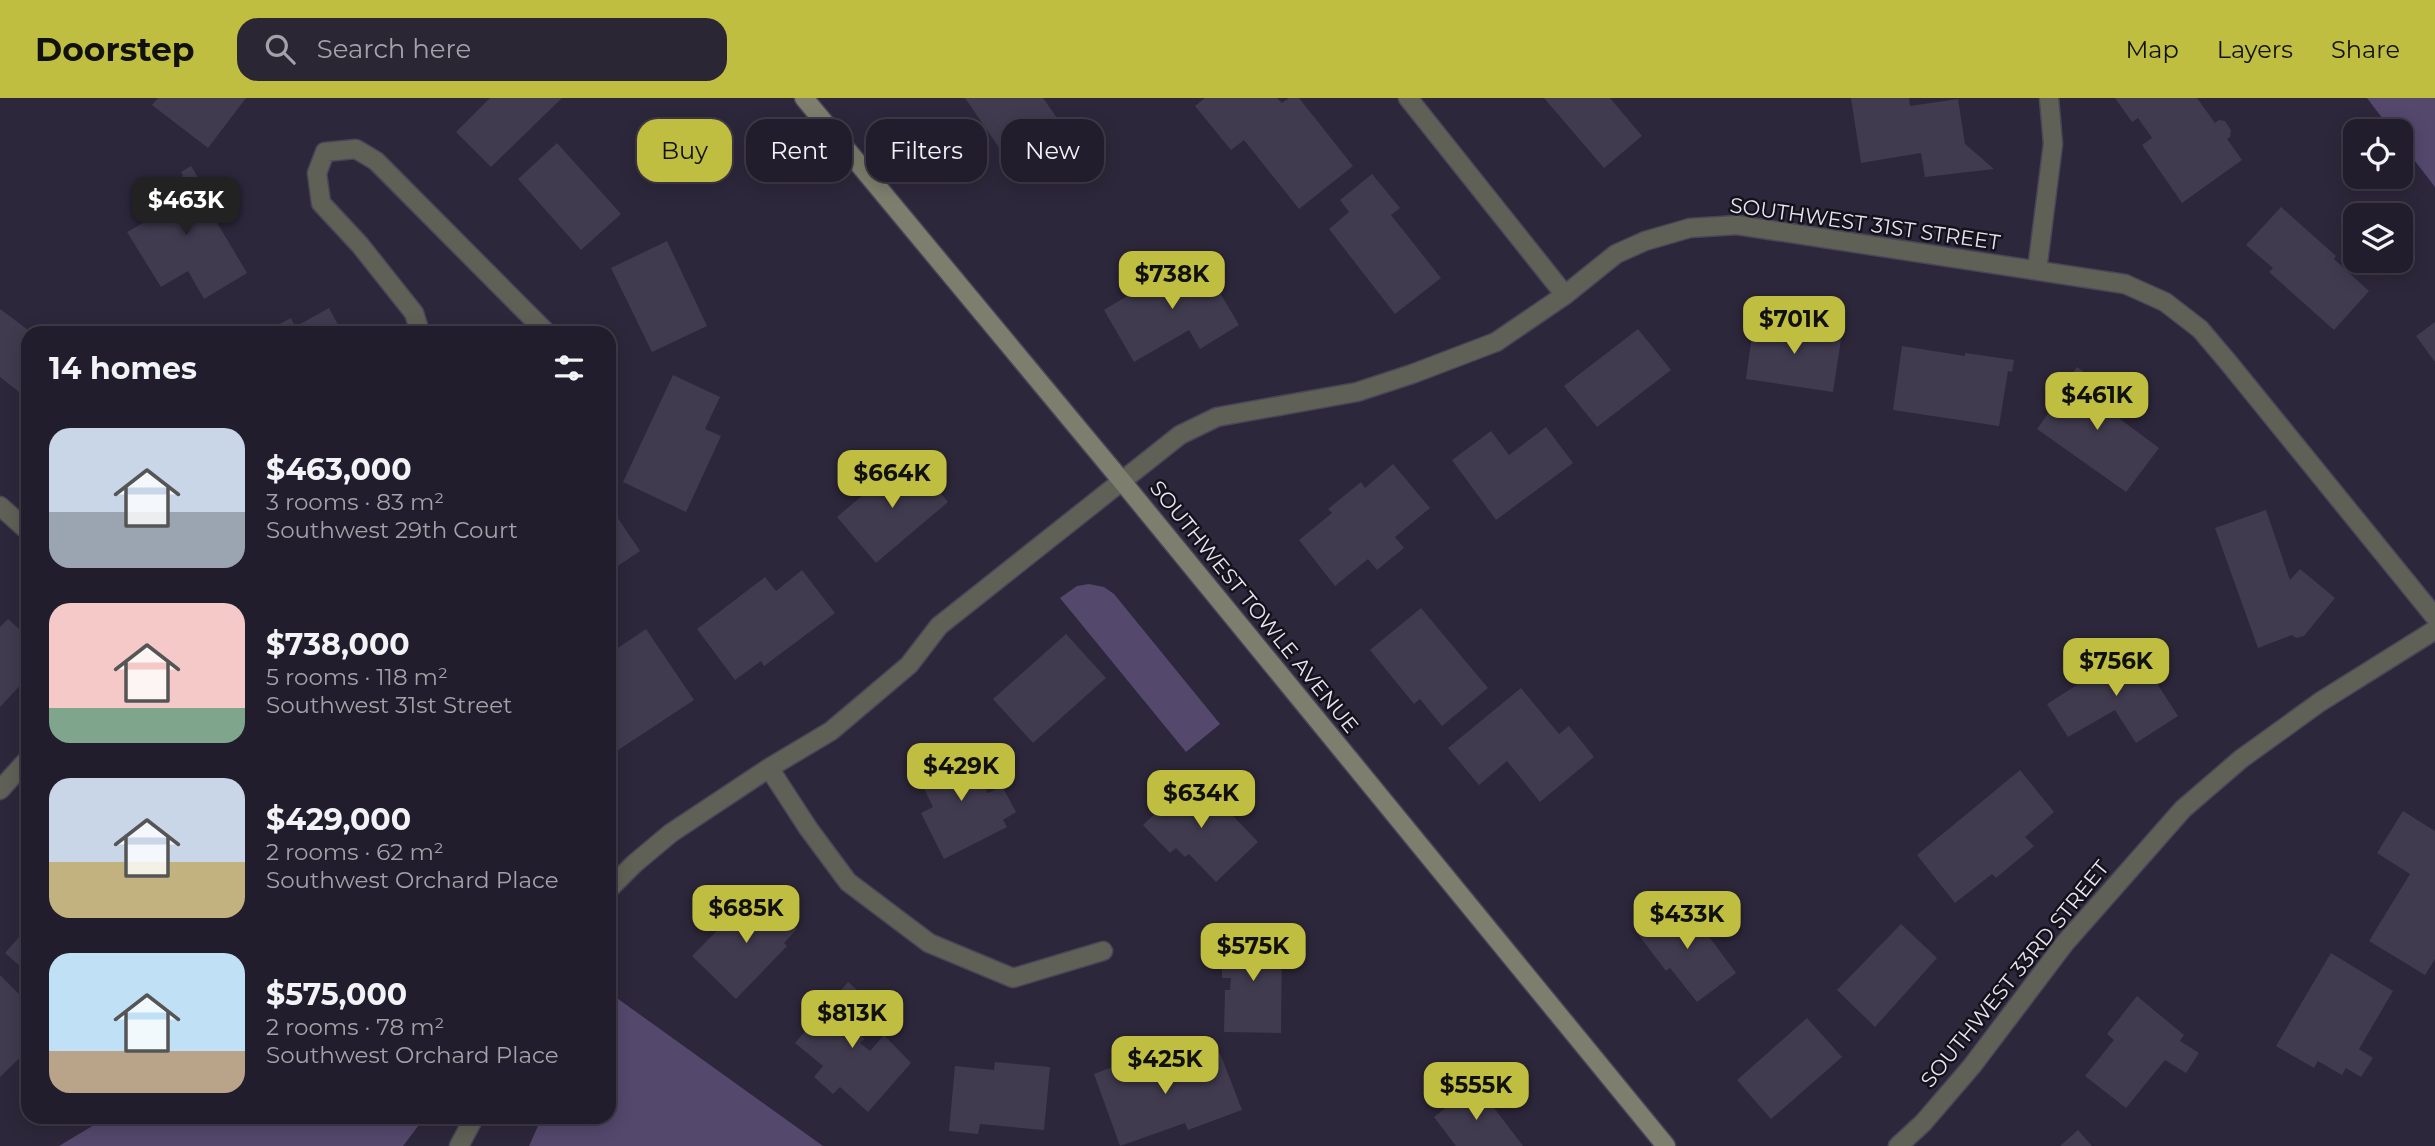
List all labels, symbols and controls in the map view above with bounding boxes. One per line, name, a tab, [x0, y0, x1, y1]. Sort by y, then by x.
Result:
search box	[237, 18, 727, 81]
text: Doorstep	[35, 29, 195, 69]
icon: search	[261, 30, 299, 68]
text: Search here	[317, 33, 471, 65]
text: Map	[2125, 35, 2179, 64]
text: Layers	[2217, 35, 2293, 64]
text: Share	[2331, 35, 2400, 64]
chip: Buy	[637, 119, 732, 182]
chip: Rent	[746, 119, 852, 182]
chip: Filters	[866, 119, 987, 182]
chip: New	[1001, 119, 1104, 182]
map controls	[2343, 119, 2413, 273]
button: locate	[2343, 119, 2413, 189]
pin: $463K	[137, 178, 235, 237]
text: $463K	[148, 186, 224, 214]
street label: SOUTHWEST 31ST STREET	[1728, 192, 2002, 255]
button: layers	[2343, 203, 2413, 273]
pin: $738K	[1123, 252, 1221, 311]
text: $738K	[1135, 260, 1209, 288]
pin: $701K	[1745, 296, 1843, 356]
text: $701K	[1759, 305, 1829, 333]
icon: filters	[550, 349, 588, 387]
text: 14 homes	[49, 350, 197, 387]
pin: $461K	[2048, 372, 2146, 432]
text: $461K	[2061, 381, 2133, 409]
pin: $664K	[843, 450, 941, 510]
text: $463,000	[266, 451, 412, 488]
icon: home	[105, 456, 189, 540]
text: $664K	[854, 459, 930, 487]
street label: SOUTHWEST TOWLE AVENUE	[1145, 475, 1364, 738]
text: 3 rooms · 83 m²	[266, 488, 444, 516]
text: Southwest 29th Court	[266, 516, 518, 544]
text: $738,000	[266, 626, 410, 663]
icon: home	[105, 631, 189, 715]
pin: $756K	[2067, 638, 2165, 698]
text: $756K	[2079, 647, 2153, 675]
text: 5 rooms · 118 m²	[266, 663, 448, 691]
text: Southwest 31st Street	[266, 691, 512, 719]
pin: $429K	[912, 744, 1010, 803]
text: $429K	[923, 752, 999, 780]
pin: $634K	[1152, 770, 1250, 830]
text: $634K	[1163, 779, 1239, 807]
text: $429,000	[266, 801, 411, 838]
icon: home	[105, 806, 189, 890]
text: 2 rooms · 62 m²	[266, 838, 444, 866]
street label: SOUTHWEST 33RD STREET	[1915, 855, 2114, 1092]
text: Southwest Orchard Place	[266, 866, 559, 894]
pin: $685K	[697, 886, 795, 945]
pin: $433K	[1638, 892, 1736, 951]
text: $685K	[708, 894, 784, 922]
text: $433K	[1650, 900, 1724, 928]
pin: $575K	[1204, 924, 1302, 983]
text: $575K	[1217, 932, 1289, 960]
text: $575,000	[266, 976, 407, 1013]
icon: home	[105, 981, 189, 1065]
pin: $813K	[803, 990, 901, 1050]
text: $813K	[817, 999, 887, 1027]
text: 2 rooms · 78 m²	[266, 1013, 444, 1041]
pin: $425K	[1116, 1037, 1214, 1096]
text: Southwest Orchard Place	[266, 1041, 559, 1069]
text: $425K	[1127, 1045, 1203, 1073]
pin: $555K	[1427, 1062, 1525, 1122]
text: $555K	[1440, 1071, 1512, 1099]

